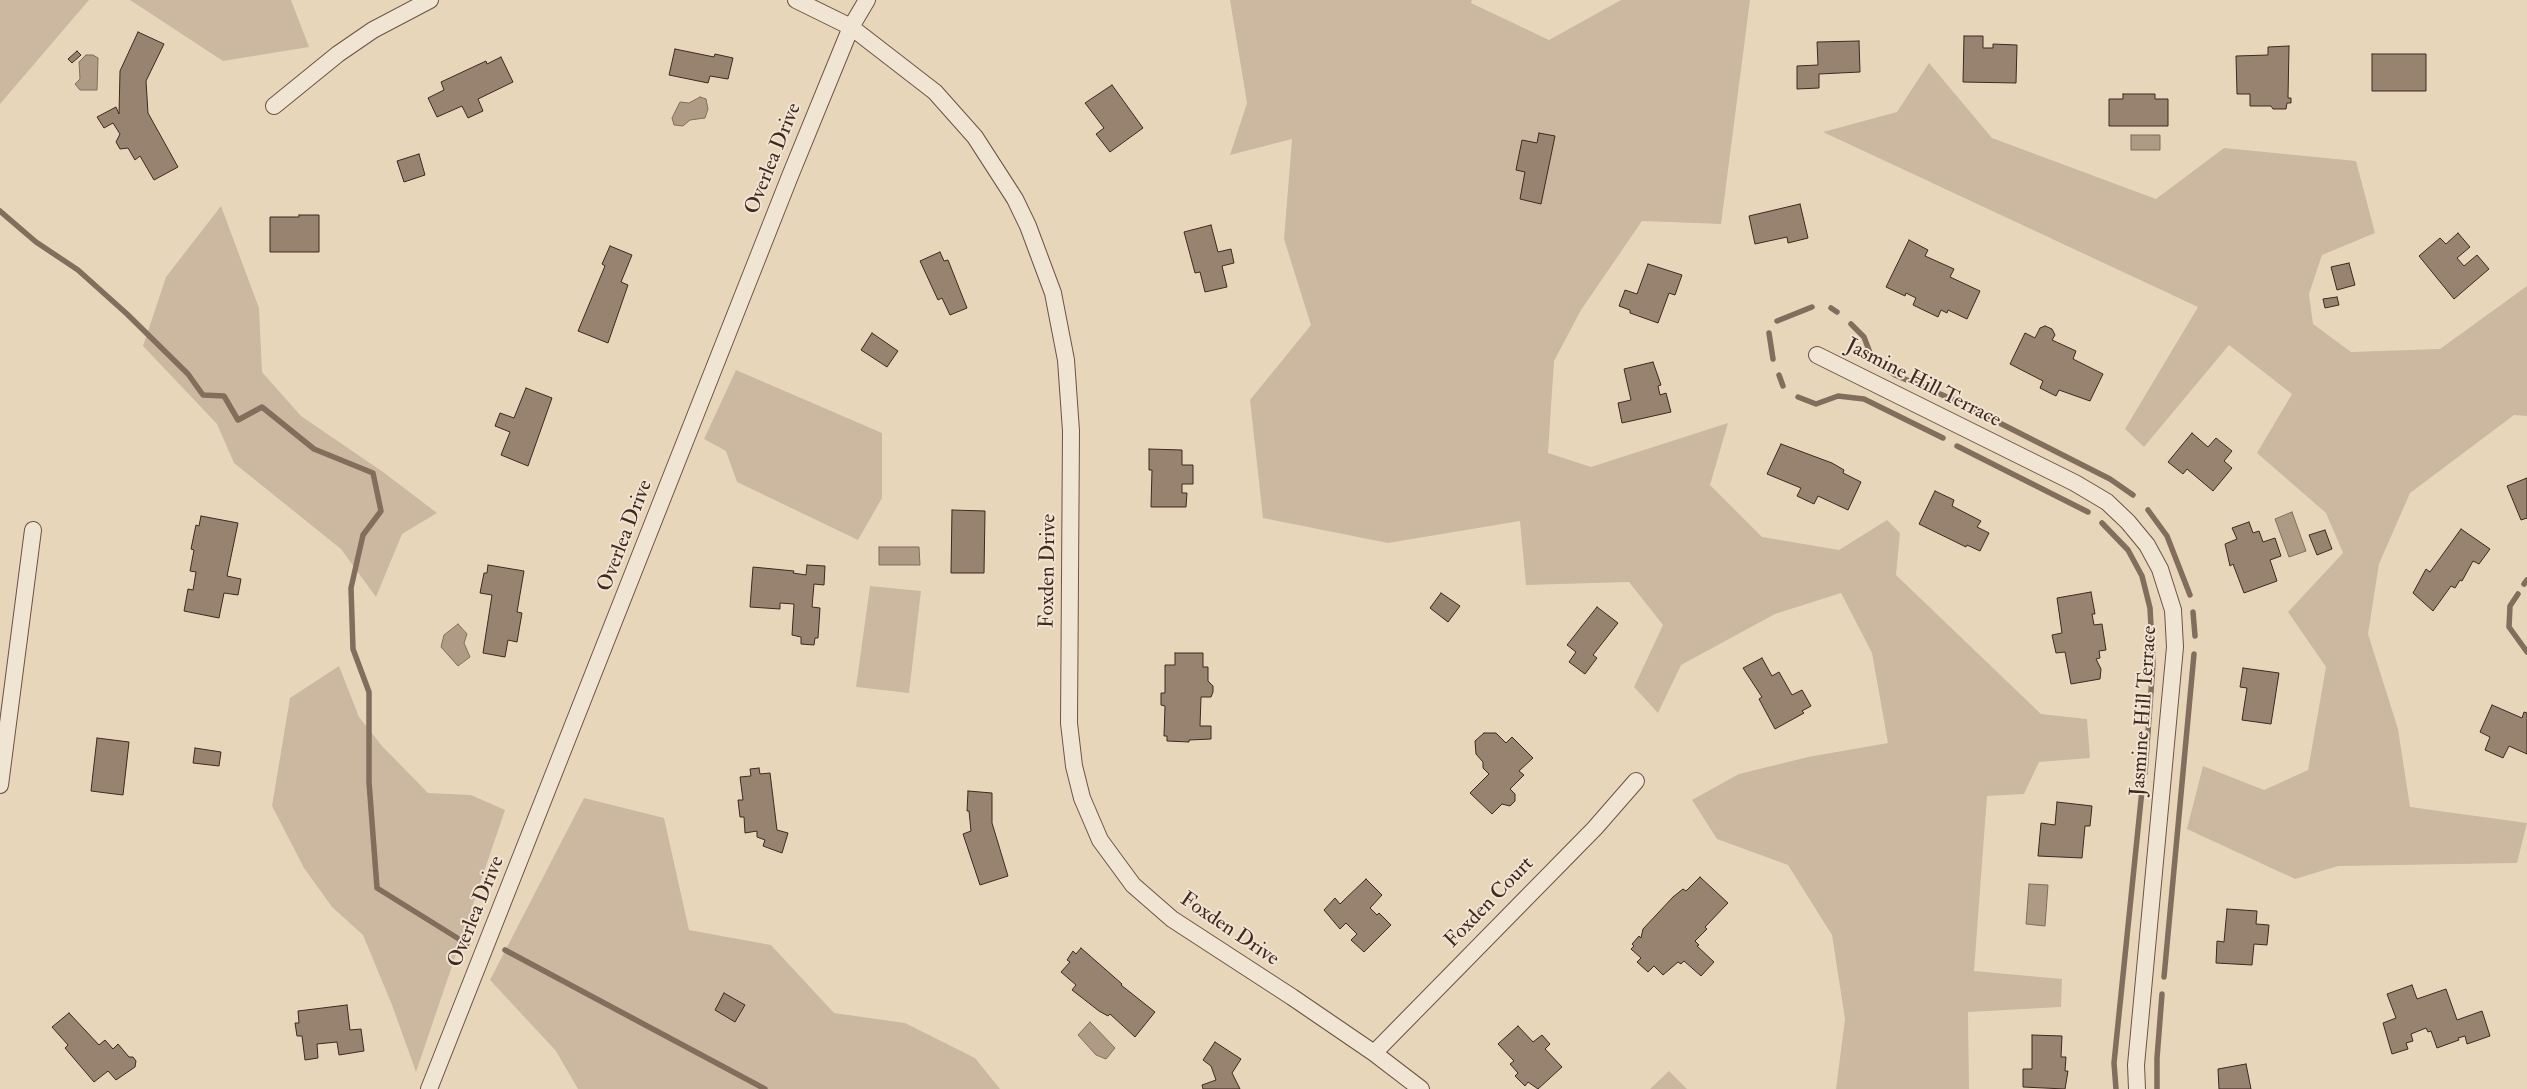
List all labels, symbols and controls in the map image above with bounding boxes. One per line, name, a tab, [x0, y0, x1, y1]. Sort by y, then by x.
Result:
street label: Overlea Drive	[740, 100, 808, 218]
street label: Jasmine Hill Terrace	[1841, 334, 2005, 434]
street label: Overlea Drive	[593, 477, 659, 595]
street label: Foxden Drive	[1035, 514, 1063, 628]
street label: Jasmine Hill Terrace	[2126, 625, 2164, 797]
street label: Foxden Court	[1440, 852, 1540, 954]
street label: Overlea Drive	[443, 853, 511, 971]
street label: Foxden Drive	[1175, 888, 1283, 972]

